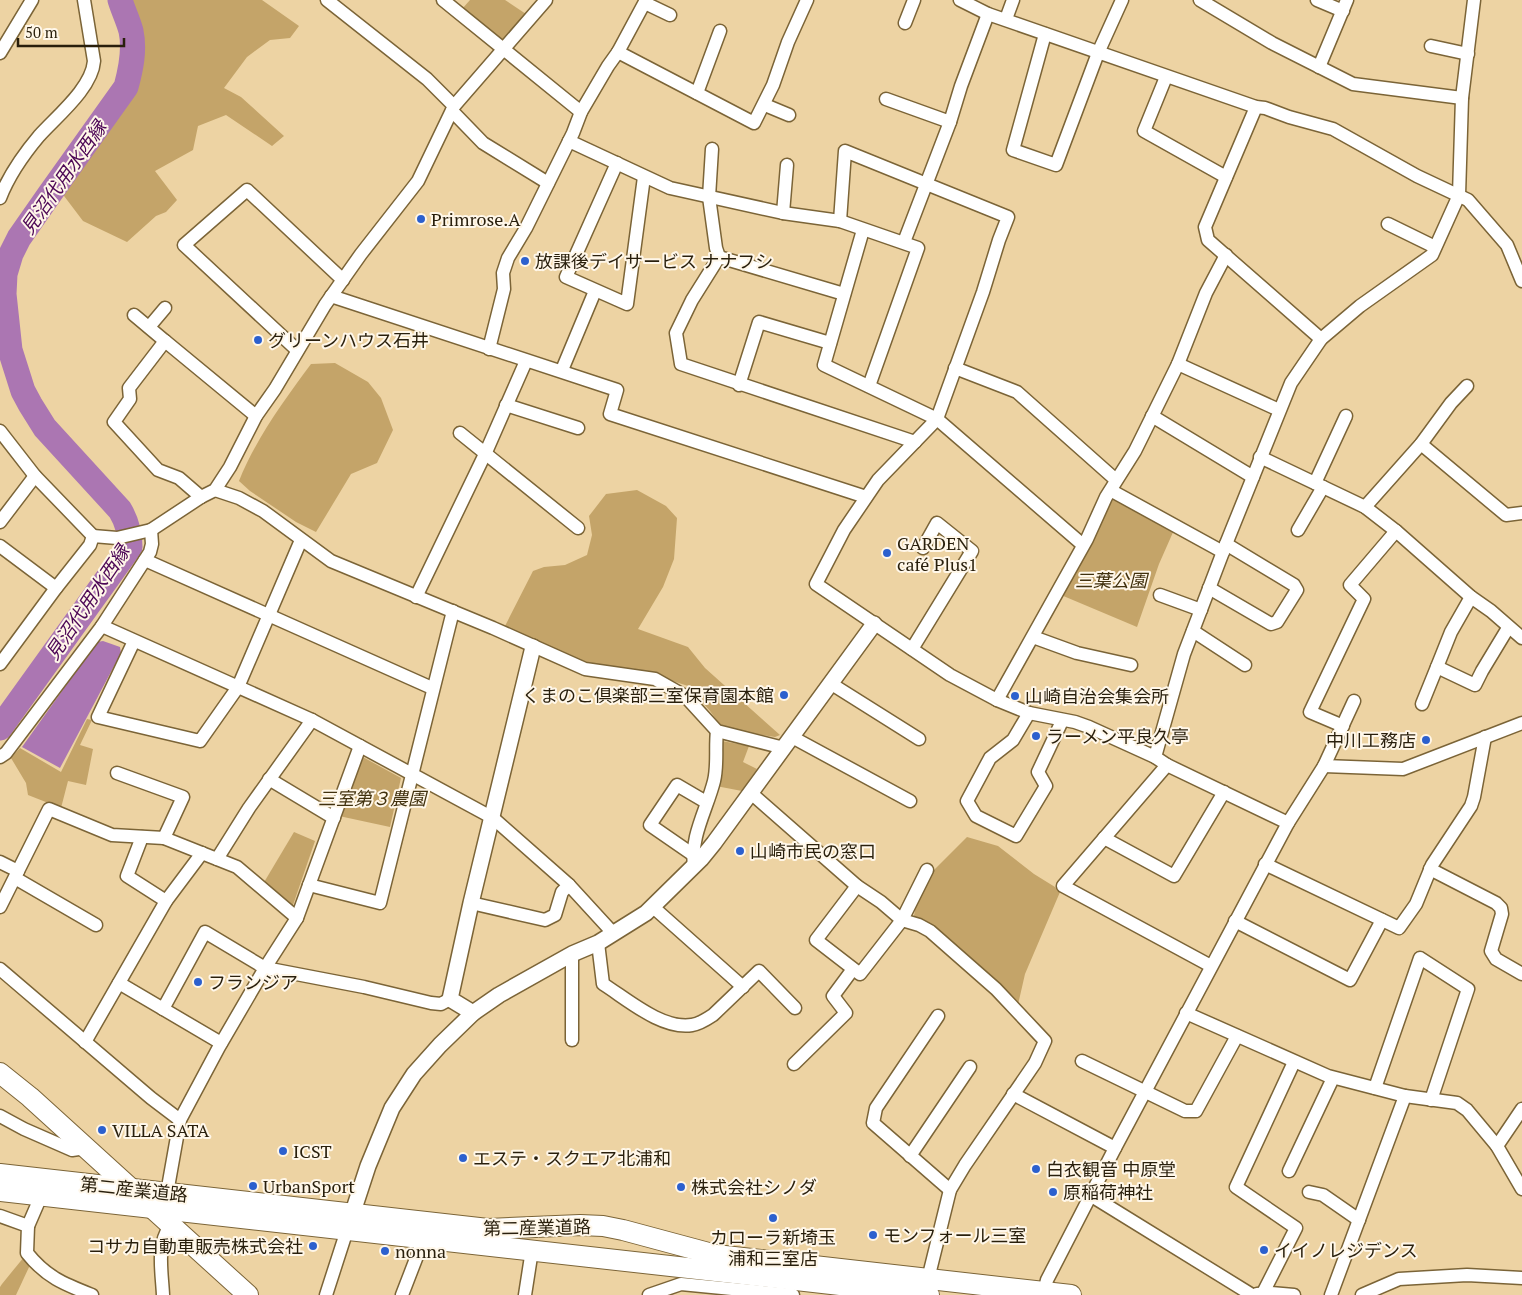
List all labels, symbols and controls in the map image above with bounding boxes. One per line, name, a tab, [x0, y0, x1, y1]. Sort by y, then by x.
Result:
scale bar	[18, 15, 124, 47]
text: 50 m	[25, 22, 58, 42]
water label: 見沼代用水西縁	[15, 114, 113, 239]
place label: Primrose.A	[431, 207, 521, 231]
marker: Primrose.A	[415, 213, 427, 225]
place label: 放課後デイサービス ナナフシ	[535, 249, 773, 273]
marker: 放課後デイサービス ナナフシ	[519, 255, 531, 267]
place label: グリーンハウス石井	[268, 328, 429, 352]
marker: グリーンハウス石井	[252, 334, 264, 346]
place label: GARDEN café Plus1	[897, 531, 978, 576]
water label: 見沼代用水西縁	[39, 538, 136, 664]
marker: GARDEN café Plus1	[881, 547, 893, 559]
park label: 三葉公園	[1075, 568, 1150, 592]
place label: くまのこ倶楽部三室保育園本館	[522, 683, 774, 707]
place label: 山崎自治会集会所	[1025, 684, 1169, 708]
marker: くまのこ倶楽部三室保育園本館	[778, 689, 790, 701]
marker: 山崎自治会集会所	[1009, 690, 1021, 702]
place label: ラーメン平良久亭	[1046, 724, 1189, 748]
place label: 中川工務店	[1326, 728, 1416, 752]
marker: ラーメン平良久亭	[1030, 730, 1042, 742]
marker: 中川工務店	[1420, 734, 1432, 746]
park label: 三室第３農園	[318, 786, 429, 810]
place label: 山崎市民の窓口	[750, 839, 876, 863]
marker: 山崎市民の窓口	[734, 845, 746, 857]
place label: フランジア	[208, 970, 298, 994]
marker: フランジア	[192, 976, 204, 988]
place label: VILLA SATA	[112, 1118, 210, 1142]
marker: VILLA SATA	[96, 1124, 108, 1136]
place label: ICST	[293, 1139, 332, 1163]
marker: ICST	[277, 1145, 289, 1157]
place label: エステ・スクエア北浦和	[473, 1146, 671, 1170]
marker: エステ・スクエア北浦和	[457, 1152, 469, 1164]
place label: 白衣観音 中原堂	[1046, 1157, 1176, 1181]
marker: 白衣観音 中原堂	[1030, 1163, 1042, 1175]
street label: 第二産業道路	[79, 1171, 189, 1207]
place label: UrbanSport	[263, 1174, 355, 1198]
place label: 株式会社シノダ	[691, 1175, 817, 1199]
marker: UrbanSport	[247, 1180, 259, 1192]
place label: 原稲荷神社	[1063, 1180, 1153, 1204]
marker: 株式会社シノダ	[675, 1181, 687, 1193]
marker: 原稲荷神社	[1047, 1186, 1059, 1198]
marker: カローラ新埼玉 浦和三室店	[767, 1212, 779, 1224]
street label: 第二産業道路	[483, 1214, 591, 1240]
place label: モンフォール三室	[883, 1223, 1026, 1247]
place label: カローラ新埼玉 浦和三室店	[710, 1225, 836, 1270]
marker: モンフォール三室	[867, 1229, 879, 1241]
place label: コサカ自動車販売株式会社	[87, 1234, 303, 1258]
place label: イイノレジデンス	[1274, 1238, 1418, 1262]
place label: nonna	[395, 1239, 446, 1263]
marker: コサカ自動車販売株式会社	[307, 1240, 319, 1252]
marker: イイノレジデンス	[1258, 1244, 1270, 1256]
marker: nonna	[379, 1245, 391, 1257]

